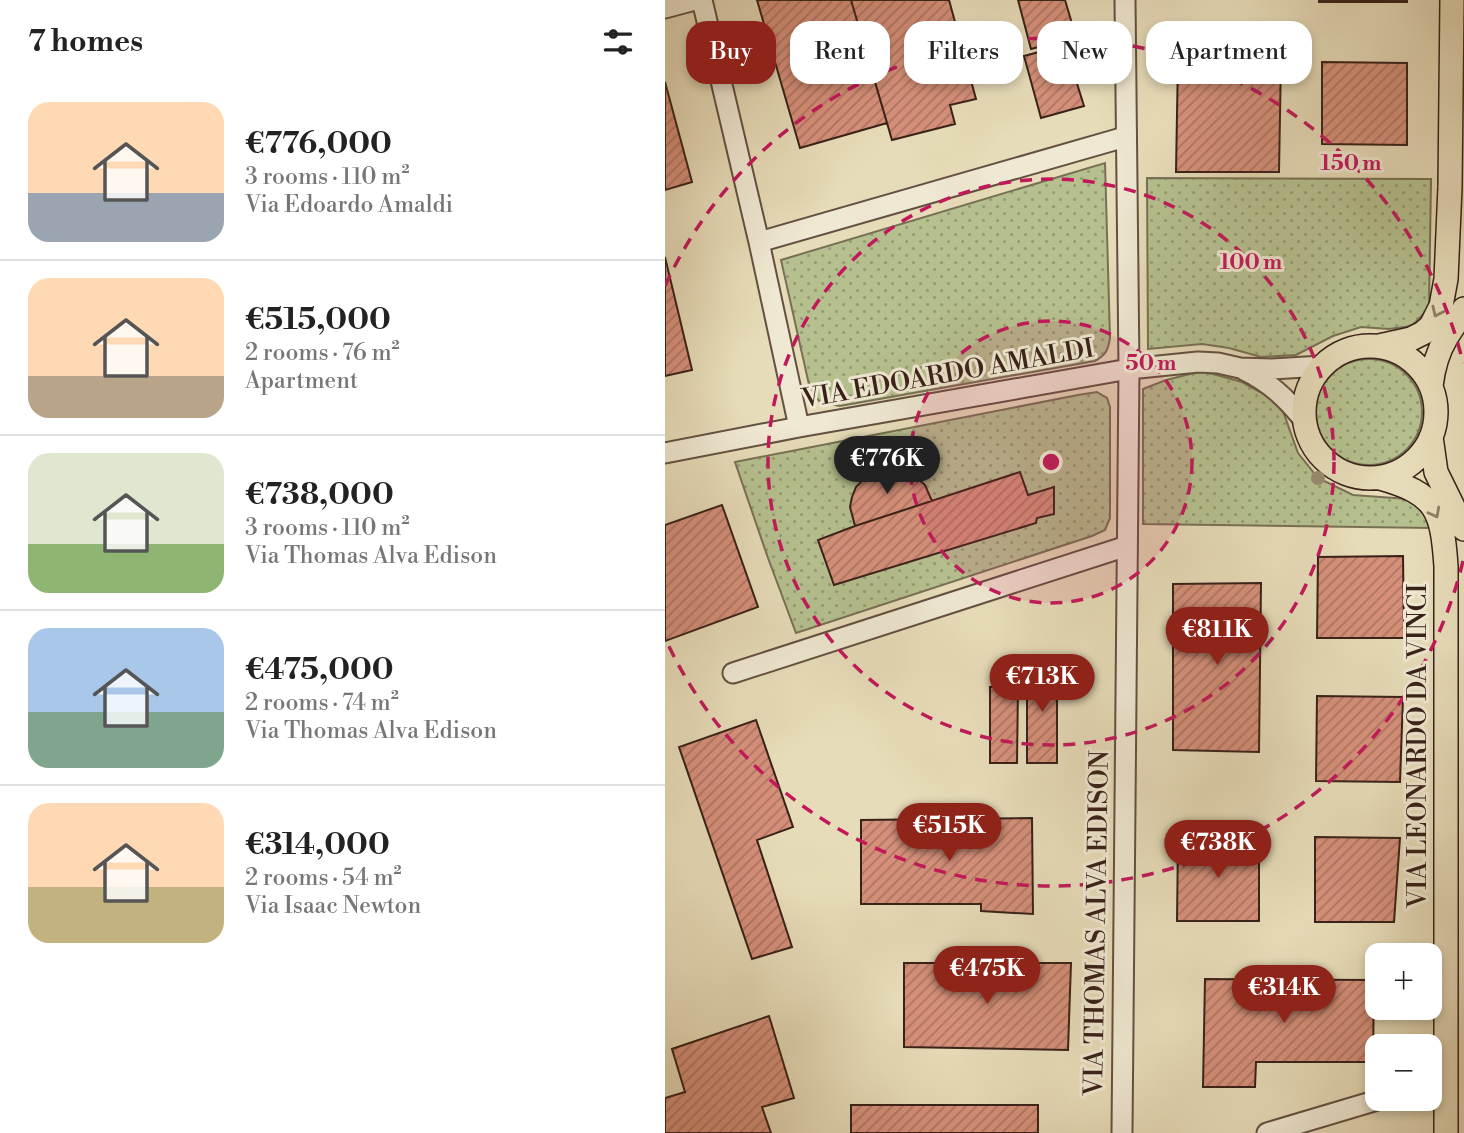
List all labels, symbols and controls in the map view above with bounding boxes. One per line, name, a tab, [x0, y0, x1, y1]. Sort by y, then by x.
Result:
chip: Buy	[686, 21, 776, 84]
chip: Rent	[790, 21, 890, 84]
chip: Filters	[904, 21, 1023, 84]
chip: New	[1037, 21, 1132, 84]
chip: Apartment	[1146, 21, 1312, 84]
text: 7 homes	[28, 23, 143, 61]
icon: filters	[599, 23, 637, 61]
text: €776,000	[245, 125, 392, 163]
icon: home	[84, 130, 168, 214]
text: 150 m	[1321, 151, 1381, 177]
text: 3 rooms · 110 m²	[245, 163, 409, 191]
text: Via Edoardo Amaldi	[245, 191, 453, 219]
text: 100 m	[1220, 250, 1282, 276]
text: €515,000	[245, 301, 391, 339]
one-way arrow	[1431, 305, 1445, 317]
icon: home	[84, 306, 168, 390]
street label: VIA EDOARDO AMALDI	[798, 332, 1097, 416]
text: 2 rooms · 76 m²	[245, 339, 400, 367]
text: 50 m	[1126, 351, 1176, 377]
text: Apartment	[245, 367, 358, 395]
pin: €776K	[838, 436, 936, 496]
text: €776K	[850, 445, 924, 473]
centre of rings	[1039, 450, 1063, 474]
text: €738,000	[245, 476, 394, 514]
icon: home	[84, 481, 168, 565]
one-way arrow	[1427, 505, 1441, 518]
text: 3 rooms · 110 m²	[245, 514, 409, 542]
text: Via Thomas Alva Edison	[245, 542, 497, 570]
street label: VIA LEONARDO DA VINCI	[1402, 584, 1434, 909]
pin: €811K	[1168, 608, 1266, 667]
text: €811K	[1182, 616, 1252, 644]
text: €475,000	[245, 651, 394, 689]
pin: €713K	[993, 654, 1091, 714]
icon: home	[84, 656, 168, 740]
text: €713K	[1006, 663, 1078, 691]
text: 2 rooms · 74 m²	[245, 689, 399, 717]
text: Via Thomas Alva Edison	[245, 717, 497, 745]
street label: VIA THOMAS ALVA EDISON	[1078, 749, 1116, 1097]
pin: €515K	[900, 804, 998, 863]
text: €515K	[912, 812, 986, 840]
pin: €738K	[1169, 820, 1267, 880]
text: €314,000	[245, 826, 390, 864]
text: €738K	[1180, 829, 1256, 857]
icon: home	[84, 831, 168, 915]
text: 2 rooms · 54 m²	[245, 864, 402, 892]
text: Via Isaac Newton	[245, 892, 421, 920]
map controls	[1365, 943, 1442, 1111]
button: +	[1365, 943, 1442, 1020]
pin: €475K	[938, 946, 1036, 1006]
text: €475K	[949, 955, 1025, 983]
pin: €314K	[1235, 965, 1333, 1025]
text: €314K	[1248, 974, 1320, 1002]
button: −	[1365, 1034, 1442, 1111]

